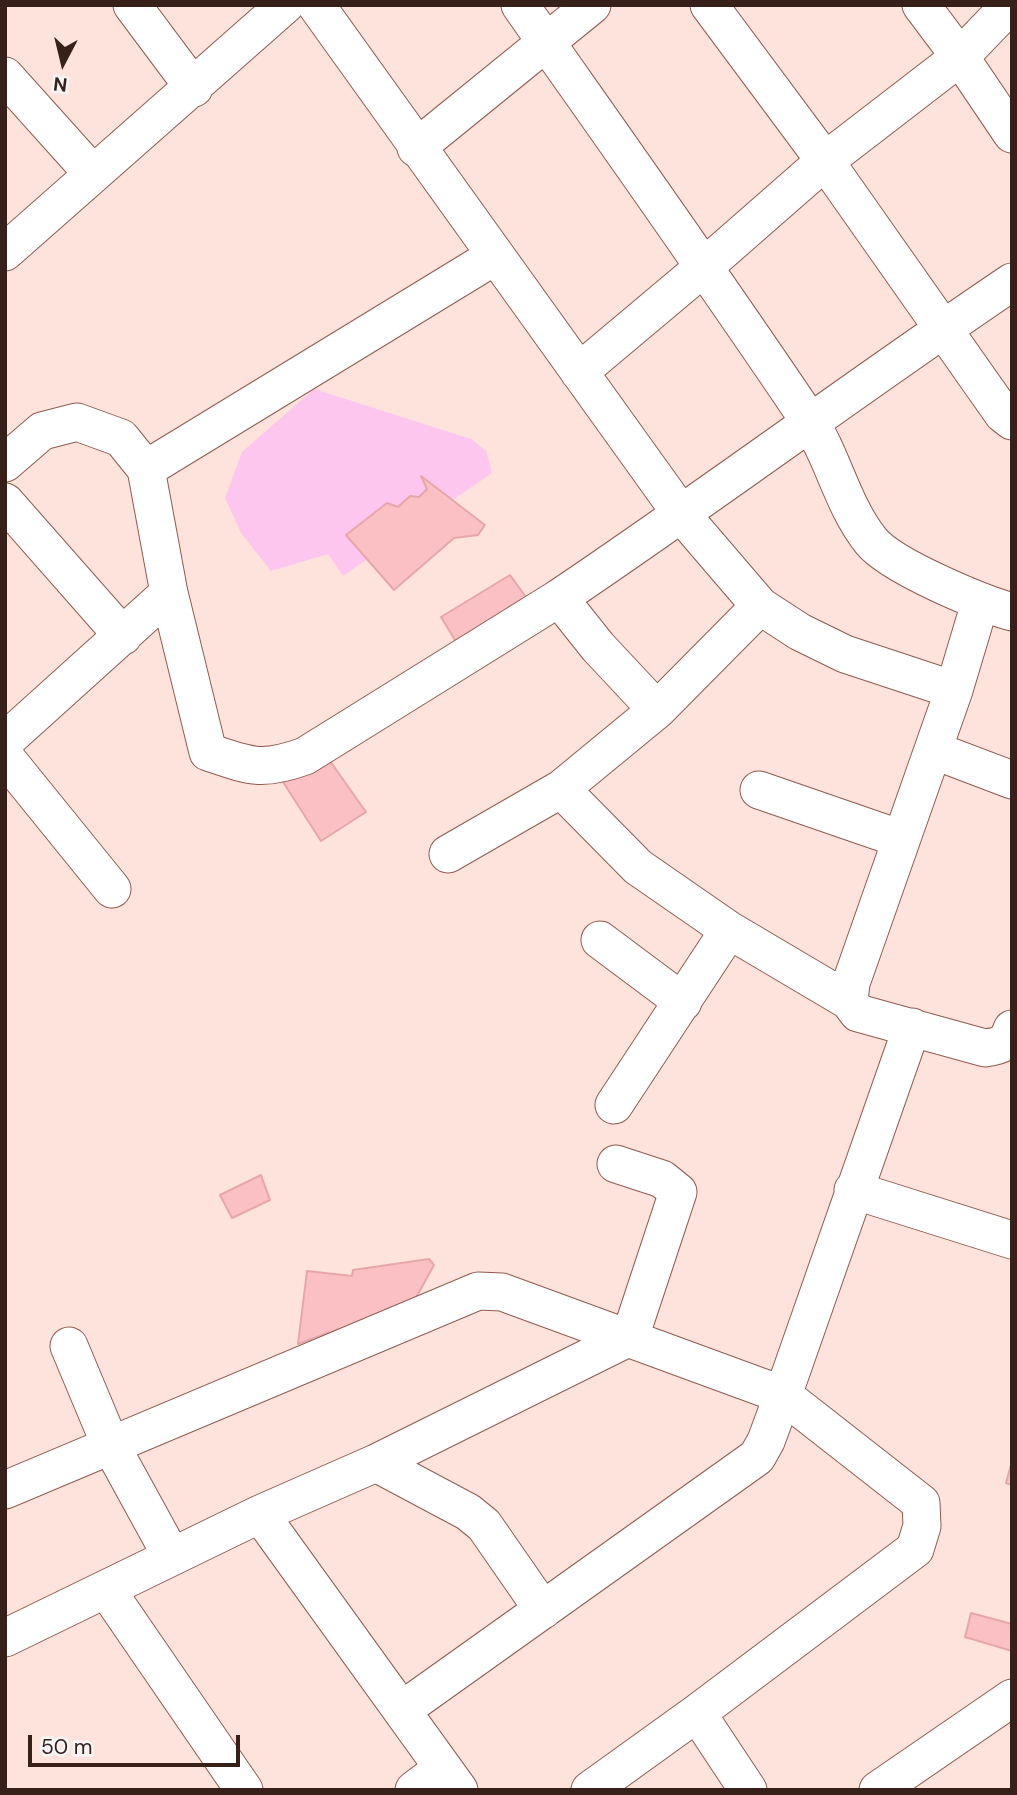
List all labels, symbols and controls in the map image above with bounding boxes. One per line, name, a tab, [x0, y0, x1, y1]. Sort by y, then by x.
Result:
north arrow	[28, 28, 98, 98]
text: N	[52, 71, 69, 98]
scale bar	[32, 1722, 243, 1766]
text: 50 m	[41, 1733, 92, 1761]

